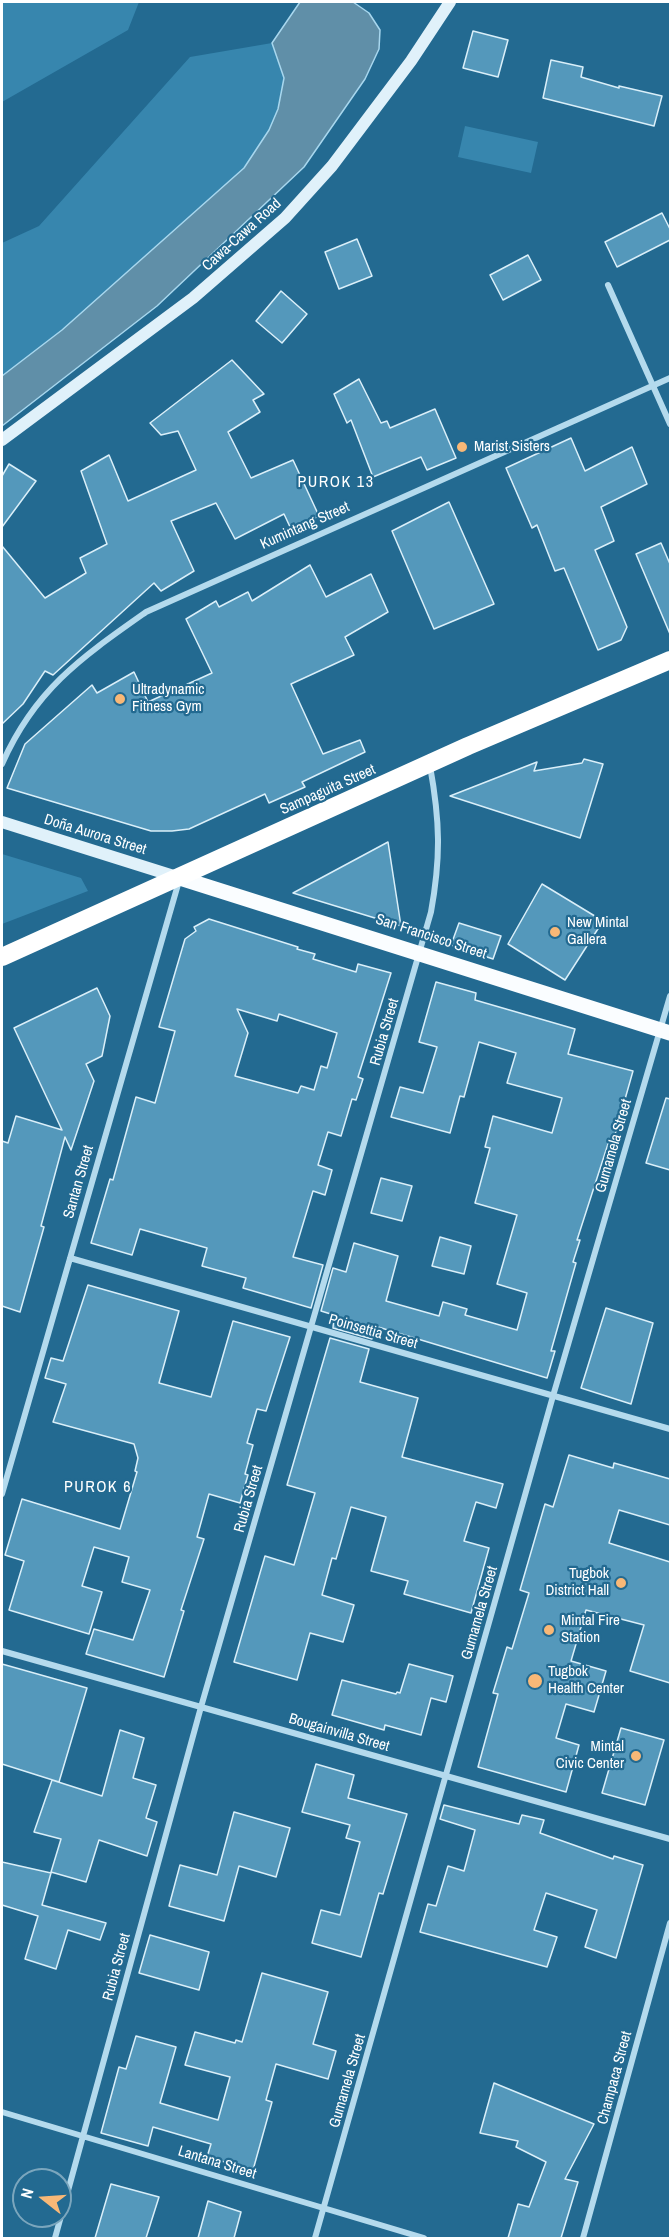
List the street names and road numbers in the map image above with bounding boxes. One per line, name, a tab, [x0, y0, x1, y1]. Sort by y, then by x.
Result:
street label: Cawa-Cawa Road	[199, 195, 285, 275]
street label: Kumintang Street	[258, 498, 352, 554]
street label: Sampaguita Street	[277, 761, 379, 819]
street label: Doña Aurora Street	[42, 811, 148, 859]
street label: San Francisco Street	[373, 911, 489, 963]
street label: Rubia Street	[367, 996, 403, 1068]
street label: Gumamela Street	[592, 1097, 636, 1195]
street label: Santan Street	[60, 1143, 98, 1221]
street label: Poinsettia Street	[326, 1311, 420, 1353]
street label: Rubia Street	[231, 1463, 267, 1535]
street label: Gumamela Street	[458, 1564, 502, 1662]
street label: Bougainvilla Street	[287, 1710, 391, 1756]
street label: Rubia Street	[99, 1931, 135, 2003]
street label: Champaca Street	[594, 2029, 636, 2127]
street label: Gumamela Street	[326, 2032, 370, 2130]
street label: Lantana Street	[176, 2143, 258, 2183]

